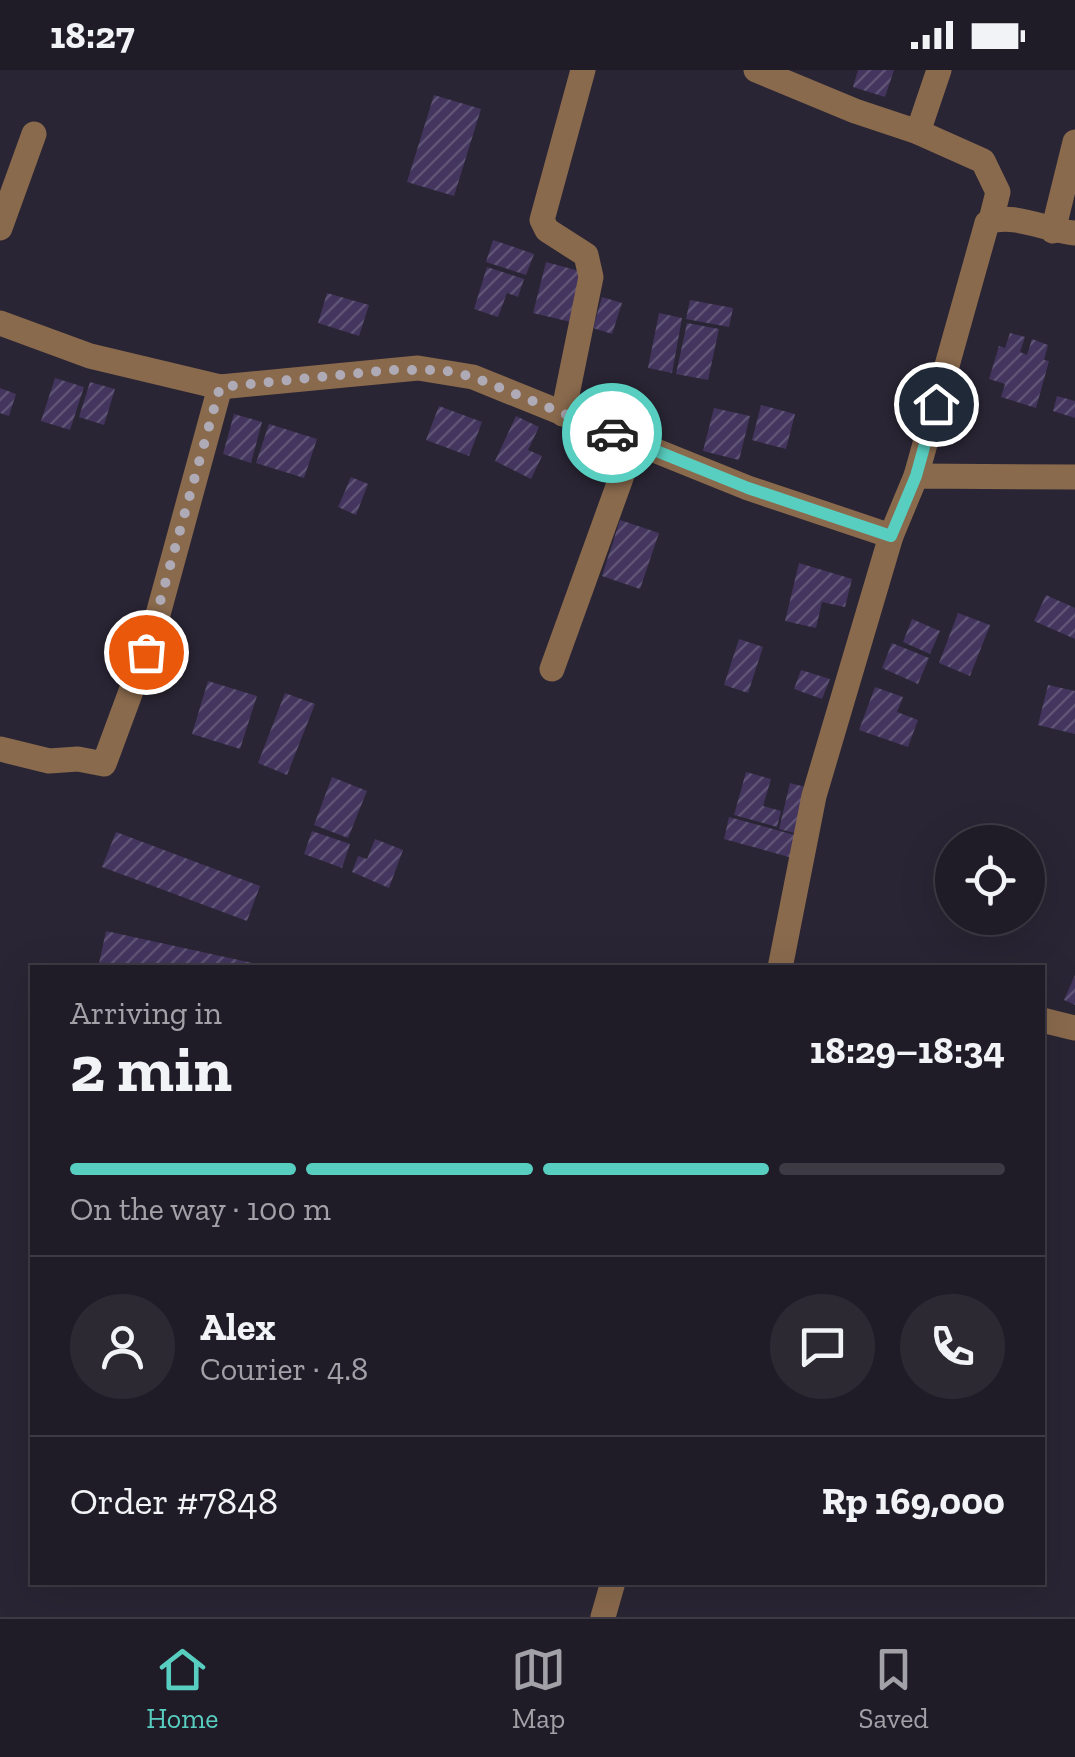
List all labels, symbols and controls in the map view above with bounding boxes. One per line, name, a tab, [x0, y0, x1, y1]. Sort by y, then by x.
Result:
text: 18:27	[50, 12, 134, 58]
pin	[894, 362, 979, 447]
icon: home	[909, 377, 964, 432]
courier	[562, 383, 662, 483]
icon: car	[585, 406, 640, 461]
pin	[104, 610, 189, 695]
icon: bag	[119, 625, 174, 680]
map controls	[935, 825, 1045, 935]
button: locate	[935, 825, 1045, 935]
text: Arriving in	[70, 994, 222, 1032]
text: 18:29–18:34	[810, 1027, 1005, 1073]
text: 2 min	[70, 1030, 232, 1108]
text: On the way · 100 m	[70, 1190, 331, 1228]
button: person	[70, 1294, 175, 1399]
button: chat	[770, 1294, 875, 1399]
button: phone	[900, 1294, 1005, 1399]
text: Alex	[200, 1304, 276, 1350]
text: Courier · 4.8	[200, 1350, 368, 1388]
text: Order #7848	[70, 1478, 278, 1524]
text: Rp 169,000	[822, 1478, 1005, 1524]
tab: Home	[146, 1642, 218, 1735]
tab: Map	[511, 1642, 566, 1735]
tab: Saved	[859, 1642, 929, 1735]

